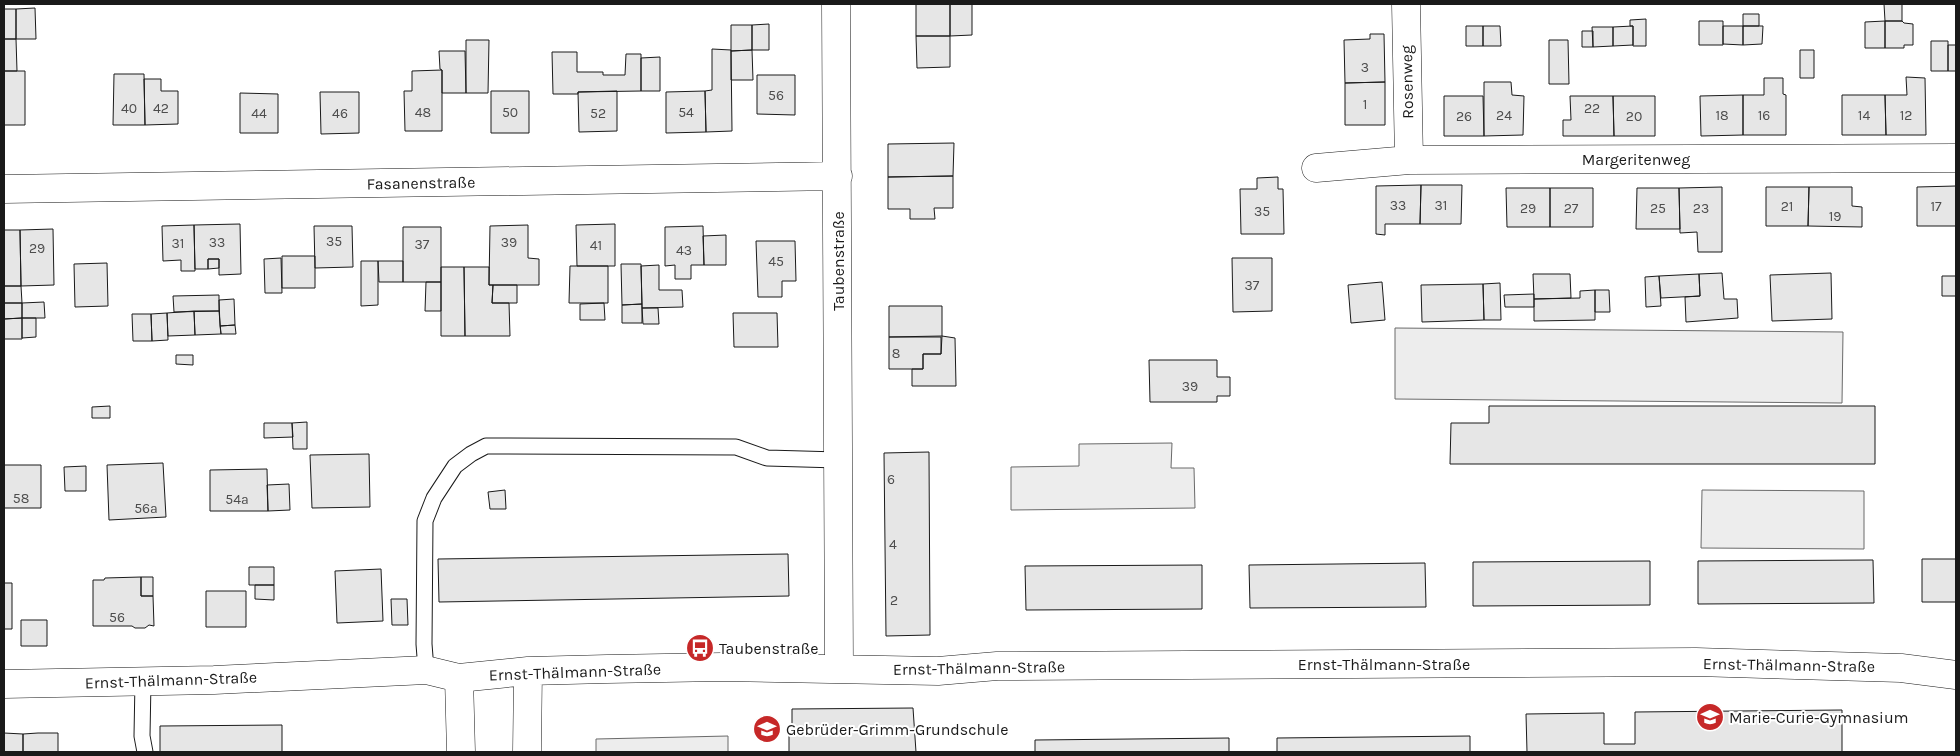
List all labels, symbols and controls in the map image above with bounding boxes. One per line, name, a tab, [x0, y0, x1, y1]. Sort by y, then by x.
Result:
street label: Rosenweg	[1397, 45, 1417, 119]
house number: 3	[1361, 59, 1369, 76]
house number: 56	[768, 87, 784, 104]
house number: 1	[1363, 96, 1367, 113]
house number: 40	[121, 100, 137, 117]
house number: 42	[153, 100, 169, 117]
house number: 22	[1584, 100, 1600, 117]
house number: 48	[415, 104, 431, 121]
house number: 50	[502, 104, 518, 121]
house number: 54	[678, 104, 694, 121]
house number: 44	[251, 105, 267, 122]
house number: 46	[332, 105, 348, 122]
house number: 52	[590, 105, 606, 122]
house number: 24	[1496, 107, 1512, 124]
house number: 18	[1715, 107, 1729, 124]
house number: 16	[1758, 107, 1770, 124]
house number: 14	[1858, 107, 1870, 124]
house number: 12	[1900, 107, 1912, 124]
house number: 26	[1456, 108, 1472, 125]
house number: 20	[1626, 108, 1642, 125]
street label: Margeritenweg	[1582, 150, 1690, 169]
street label: Fasanenstraße	[367, 173, 475, 193]
house number: 33	[1390, 197, 1406, 214]
house number: 31	[1435, 197, 1447, 214]
house number: 21	[1781, 198, 1793, 215]
house number: 17	[1930, 198, 1942, 215]
house number: 29	[1520, 200, 1536, 217]
house number: 27	[1564, 200, 1579, 217]
house number: 25	[1650, 200, 1666, 217]
house number: 23	[1693, 200, 1709, 217]
house number: 35	[1254, 203, 1270, 220]
house number: 19	[1829, 208, 1841, 225]
street label: Taubenstraße	[829, 211, 848, 311]
house number: 35	[326, 233, 342, 250]
house number: 33	[209, 234, 225, 251]
house number: 39	[501, 234, 517, 251]
house number: 31	[172, 235, 184, 252]
house number: 37	[415, 236, 430, 253]
house number: 41	[590, 237, 602, 254]
house number: 29	[29, 240, 45, 257]
house number: 43	[676, 242, 692, 259]
house number: 45	[768, 253, 784, 270]
house number: 37	[1245, 277, 1260, 294]
house number: 8	[892, 345, 900, 362]
house number: 39	[1182, 378, 1198, 395]
house number: 6	[887, 471, 895, 488]
house number: 58	[13, 490, 29, 507]
house number: 54a	[225, 491, 249, 508]
house number: 56a	[134, 500, 158, 517]
house number: 4	[889, 536, 897, 553]
house number: 2	[890, 592, 898, 609]
house number: 56	[109, 609, 125, 626]
bus stop icon: Taubenstraße	[685, 633, 715, 663]
place label: Taubenstraße	[719, 639, 819, 658]
street label: Ernst-Thälmann-Straße	[1703, 654, 1875, 676]
street label: Ernst-Thälmann-Straße	[1298, 655, 1470, 674]
street label: Ernst-Thälmann-Straße	[893, 657, 1065, 679]
street label: Ernst-Thälmann-Straße	[489, 659, 661, 685]
street label: Ernst-Thälmann-Straße	[85, 667, 257, 693]
school or university icon: Marie-Curie-Gymnasium	[1695, 702, 1725, 732]
place label: Marie-Curie-Gymnasium	[1729, 708, 1909, 727]
school or university icon: Gebrüder-Grimm-Grundschule	[752, 714, 782, 744]
place label: Gebrüder-Grimm-Grundschule	[786, 720, 1009, 739]

